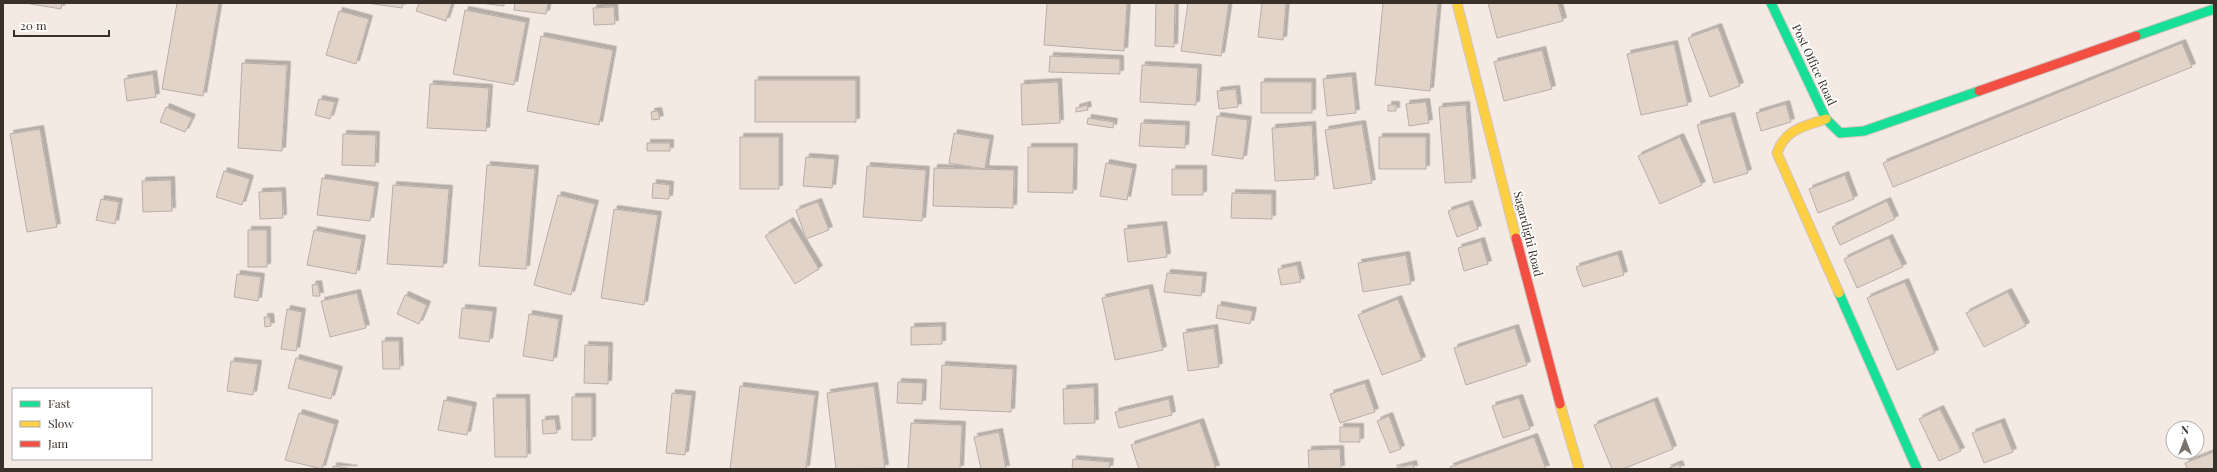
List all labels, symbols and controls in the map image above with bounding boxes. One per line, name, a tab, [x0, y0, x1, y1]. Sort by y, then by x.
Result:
scale bar	[14, 12, 109, 38]
text: 20 m	[20, 17, 47, 33]
street label: Post Office Road	[1789, 21, 1841, 108]
street label: Sagardighi Road	[1511, 189, 1547, 278]
legend	[12, 388, 152, 460]
text: Fast	[48, 395, 71, 411]
text: Slow	[48, 415, 74, 431]
north arrow	[2165, 420, 2205, 460]
text: N	[2181, 422, 2189, 437]
text: Jam	[47, 435, 69, 451]

